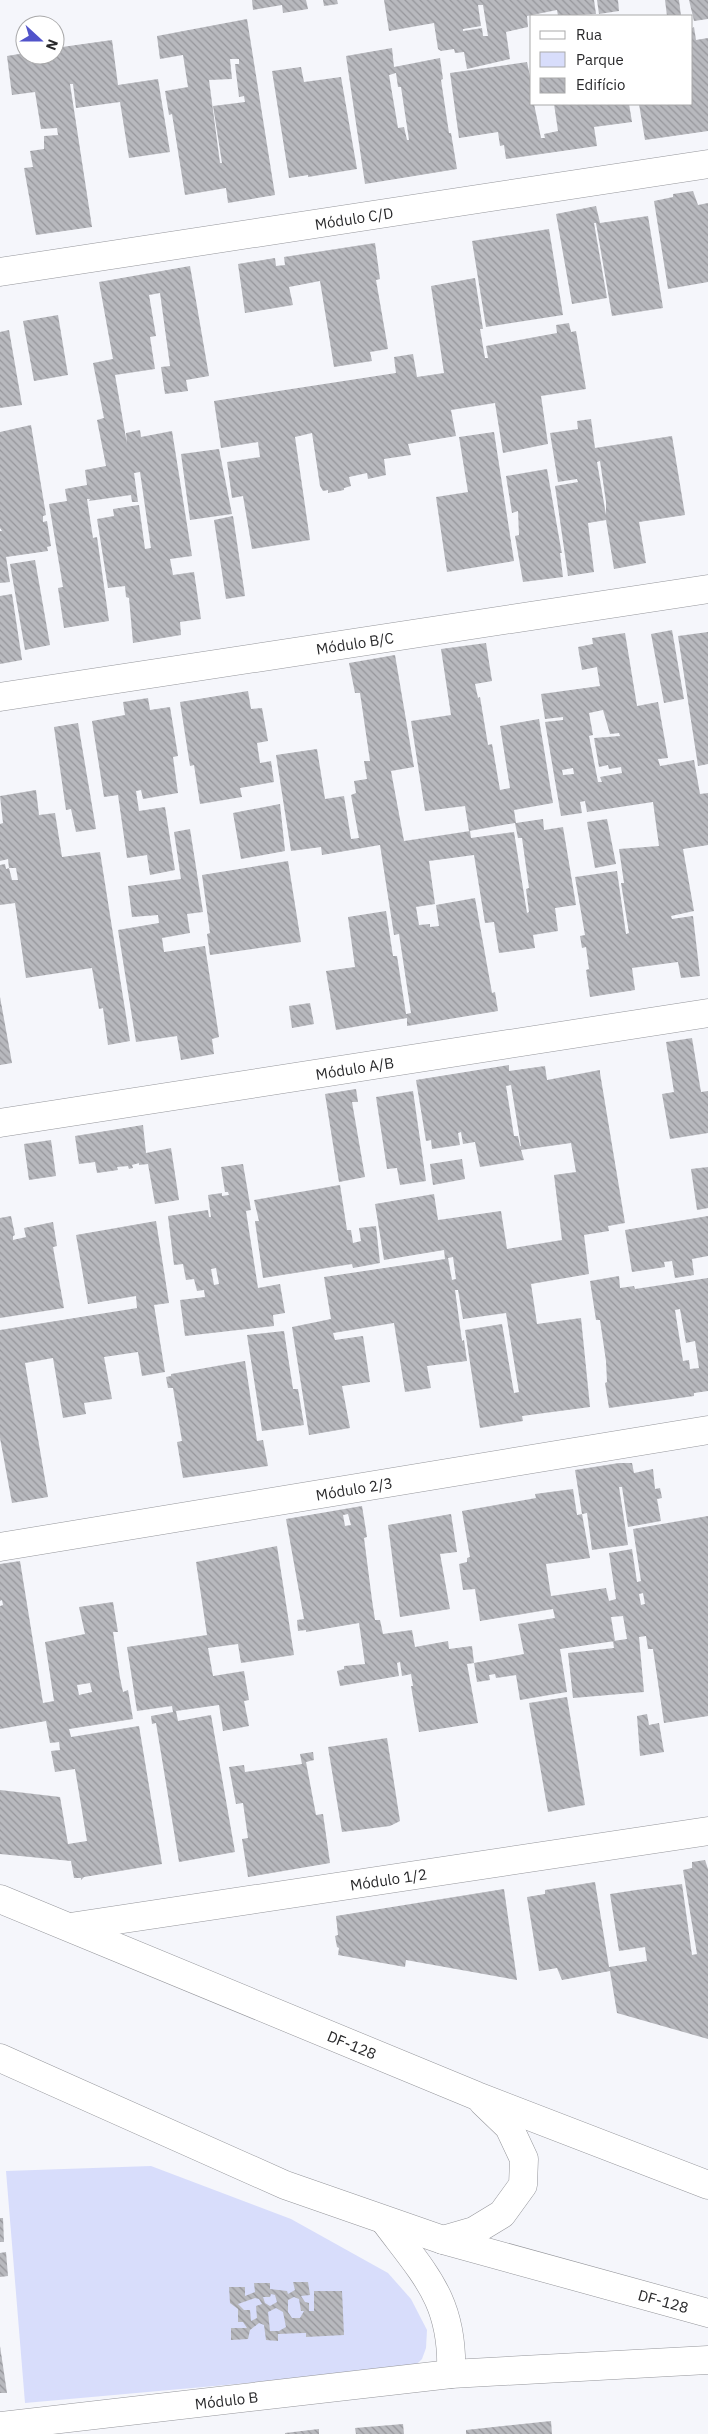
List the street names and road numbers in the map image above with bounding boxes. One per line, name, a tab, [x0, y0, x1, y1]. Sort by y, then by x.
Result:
street label: Módulo C/D	[313, 203, 394, 233]
street label: Módulo B/C	[315, 628, 395, 658]
street label: Módulo A/B	[314, 1052, 395, 1083]
street label: Módulo 2/3	[314, 1473, 394, 1504]
street label: Módulo 1/2	[349, 1864, 428, 1894]
street label: DF-128	[325, 2026, 380, 2063]
street label: DF-128	[636, 2285, 691, 2317]
street label: Módulo B	[194, 2387, 259, 2413]

